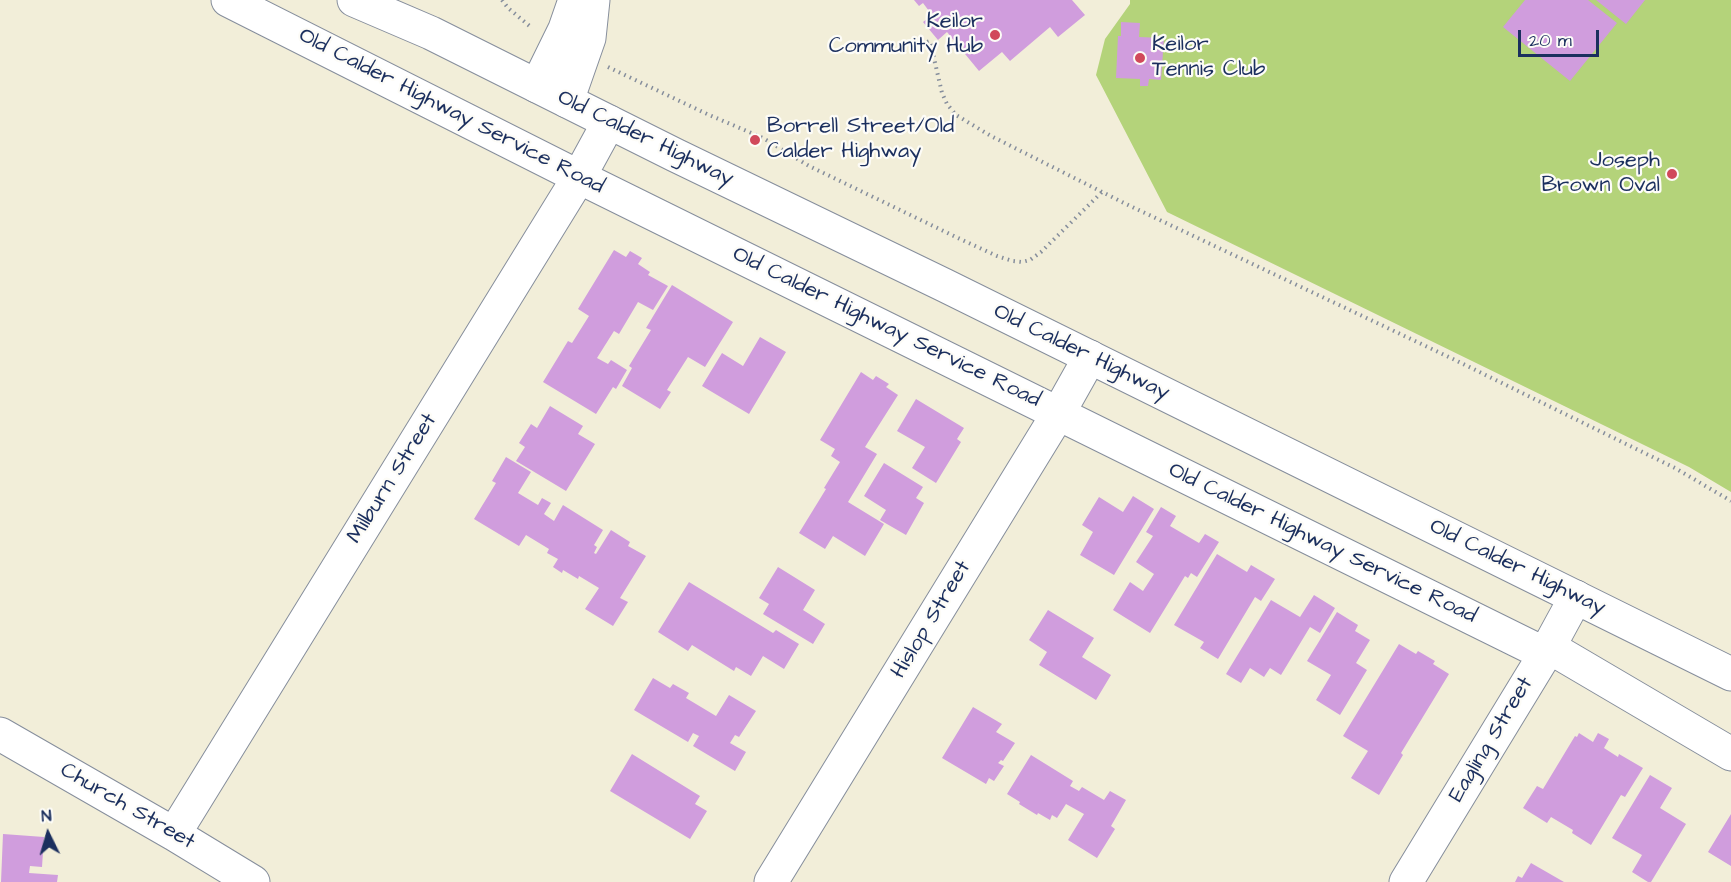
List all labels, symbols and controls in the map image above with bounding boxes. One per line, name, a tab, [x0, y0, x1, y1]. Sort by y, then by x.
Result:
place label: Keilor Community Hub	[829, 9, 983, 60]
scale bar	[1521, 18, 1602, 56]
street label: Old Calder Highway Service Road	[294, 23, 608, 201]
marker: Keilor Community Hub	[988, 28, 1002, 42]
text: 20 m	[1529, 28, 1572, 53]
place label: Keilor Tennis Club	[1152, 32, 1265, 84]
marker: Keilor Tennis Club	[1133, 51, 1147, 65]
street label: Old Calder Highway	[553, 85, 737, 193]
place label: Borrell Street/Old Calder Highway	[767, 114, 954, 166]
marker: Borrell Street/Old Calder Highway	[748, 133, 762, 147]
place label: Joseph Brown Oval	[1541, 148, 1660, 200]
marker: Joseph Brown Oval	[1665, 167, 1679, 181]
street label: Old Calder Highway Service Road	[728, 242, 1044, 414]
street label: Old Calder Highway	[989, 299, 1173, 407]
street label: Milburn Street	[343, 409, 443, 549]
street label: Old Calder Highway Service Road	[1164, 458, 1480, 630]
street label: Old Calder Highway	[1425, 514, 1609, 622]
street label: Hislop Street	[887, 556, 977, 684]
street label: Eagling Street	[1444, 673, 1540, 807]
street label: Church Street	[55, 758, 199, 856]
north arrow	[18, 804, 78, 864]
text: N	[40, 805, 52, 827]

